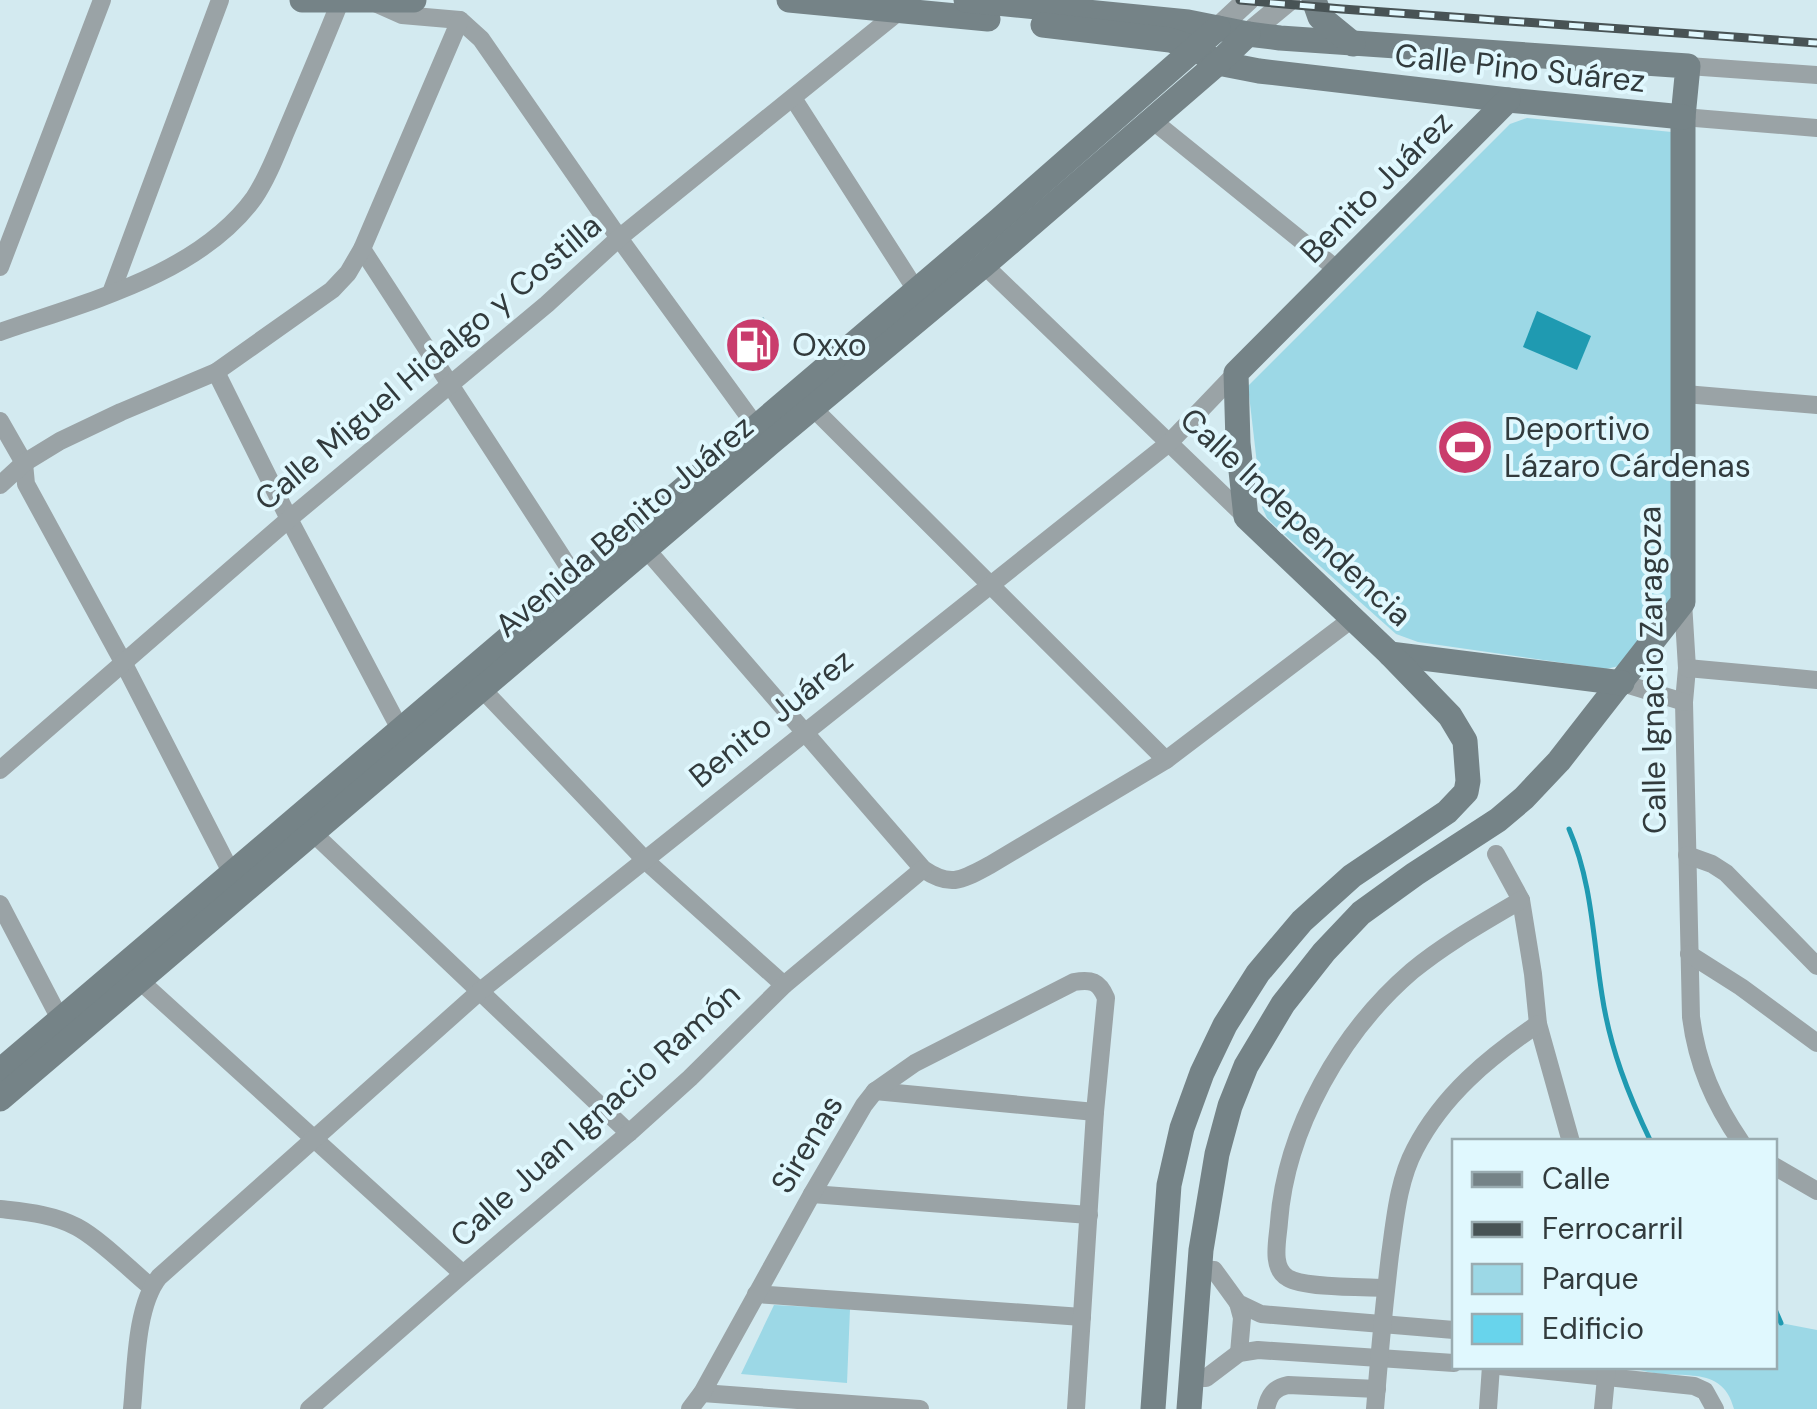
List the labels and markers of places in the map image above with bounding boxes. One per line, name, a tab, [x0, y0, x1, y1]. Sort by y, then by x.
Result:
fuel station icon: Oxxo	[723, 315, 783, 375]
place label: Oxxo	[792, 324, 867, 366]
place label: Deportivo Lázaro Cárdenas	[1504, 408, 1751, 487]
sports icon: Deportivo Lázaro Cárdenas	[1435, 417, 1495, 477]

